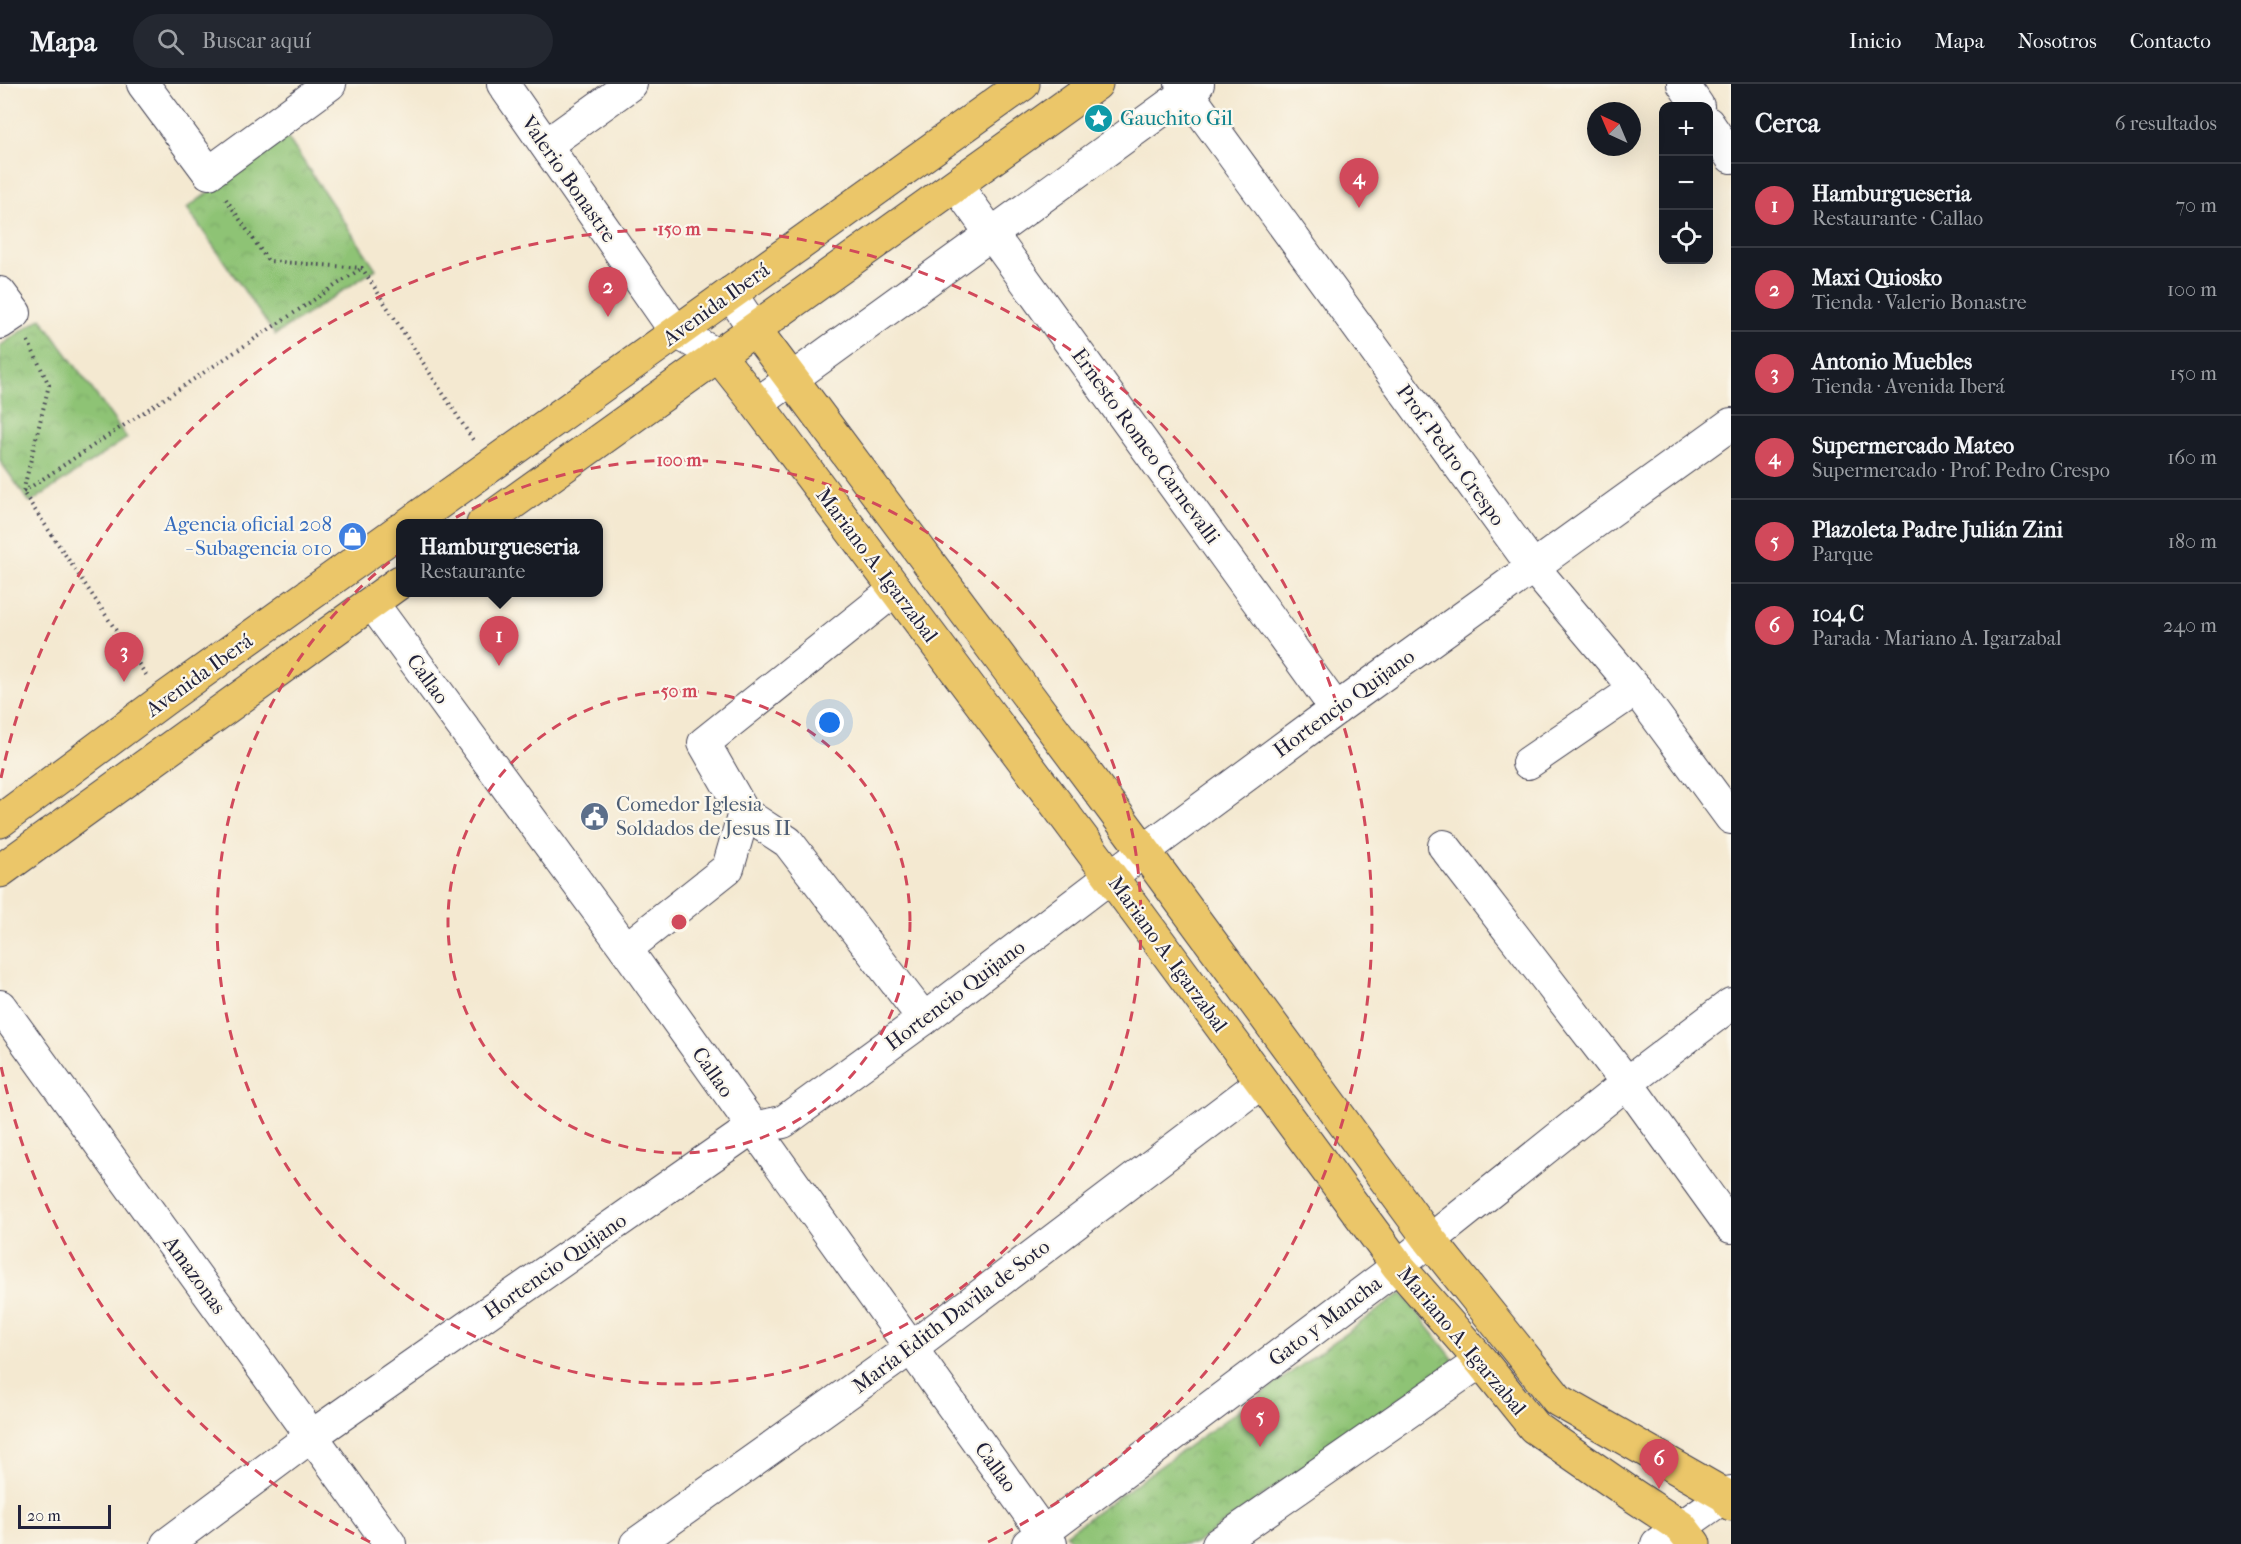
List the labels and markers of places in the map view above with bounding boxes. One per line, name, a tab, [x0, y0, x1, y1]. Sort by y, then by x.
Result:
place icon: Gauchito Gil	[1083, 102, 1115, 134]
place label: Gauchito Gil	[1120, 106, 1233, 130]
pin: 4	[1340, 158, 1378, 208]
pin: 2	[588, 268, 628, 317]
place label: Agencia oficial 208 - Subagencia 010	[163, 512, 332, 560]
shop icon: Agencia oficial 208 - Subagencia 010	[337, 520, 369, 552]
pin: 1	[480, 616, 518, 666]
pin: 3	[104, 632, 144, 682]
place label: Comedor Iglesia Soldados de Jesus II	[616, 792, 791, 840]
public building icon: Comedor Iglesia Soldados de Jesus II	[579, 800, 611, 832]
centre of rings	[669, 912, 689, 932]
pin: 5	[1240, 1398, 1280, 1447]
pin: 6	[1640, 1440, 1678, 1489]

